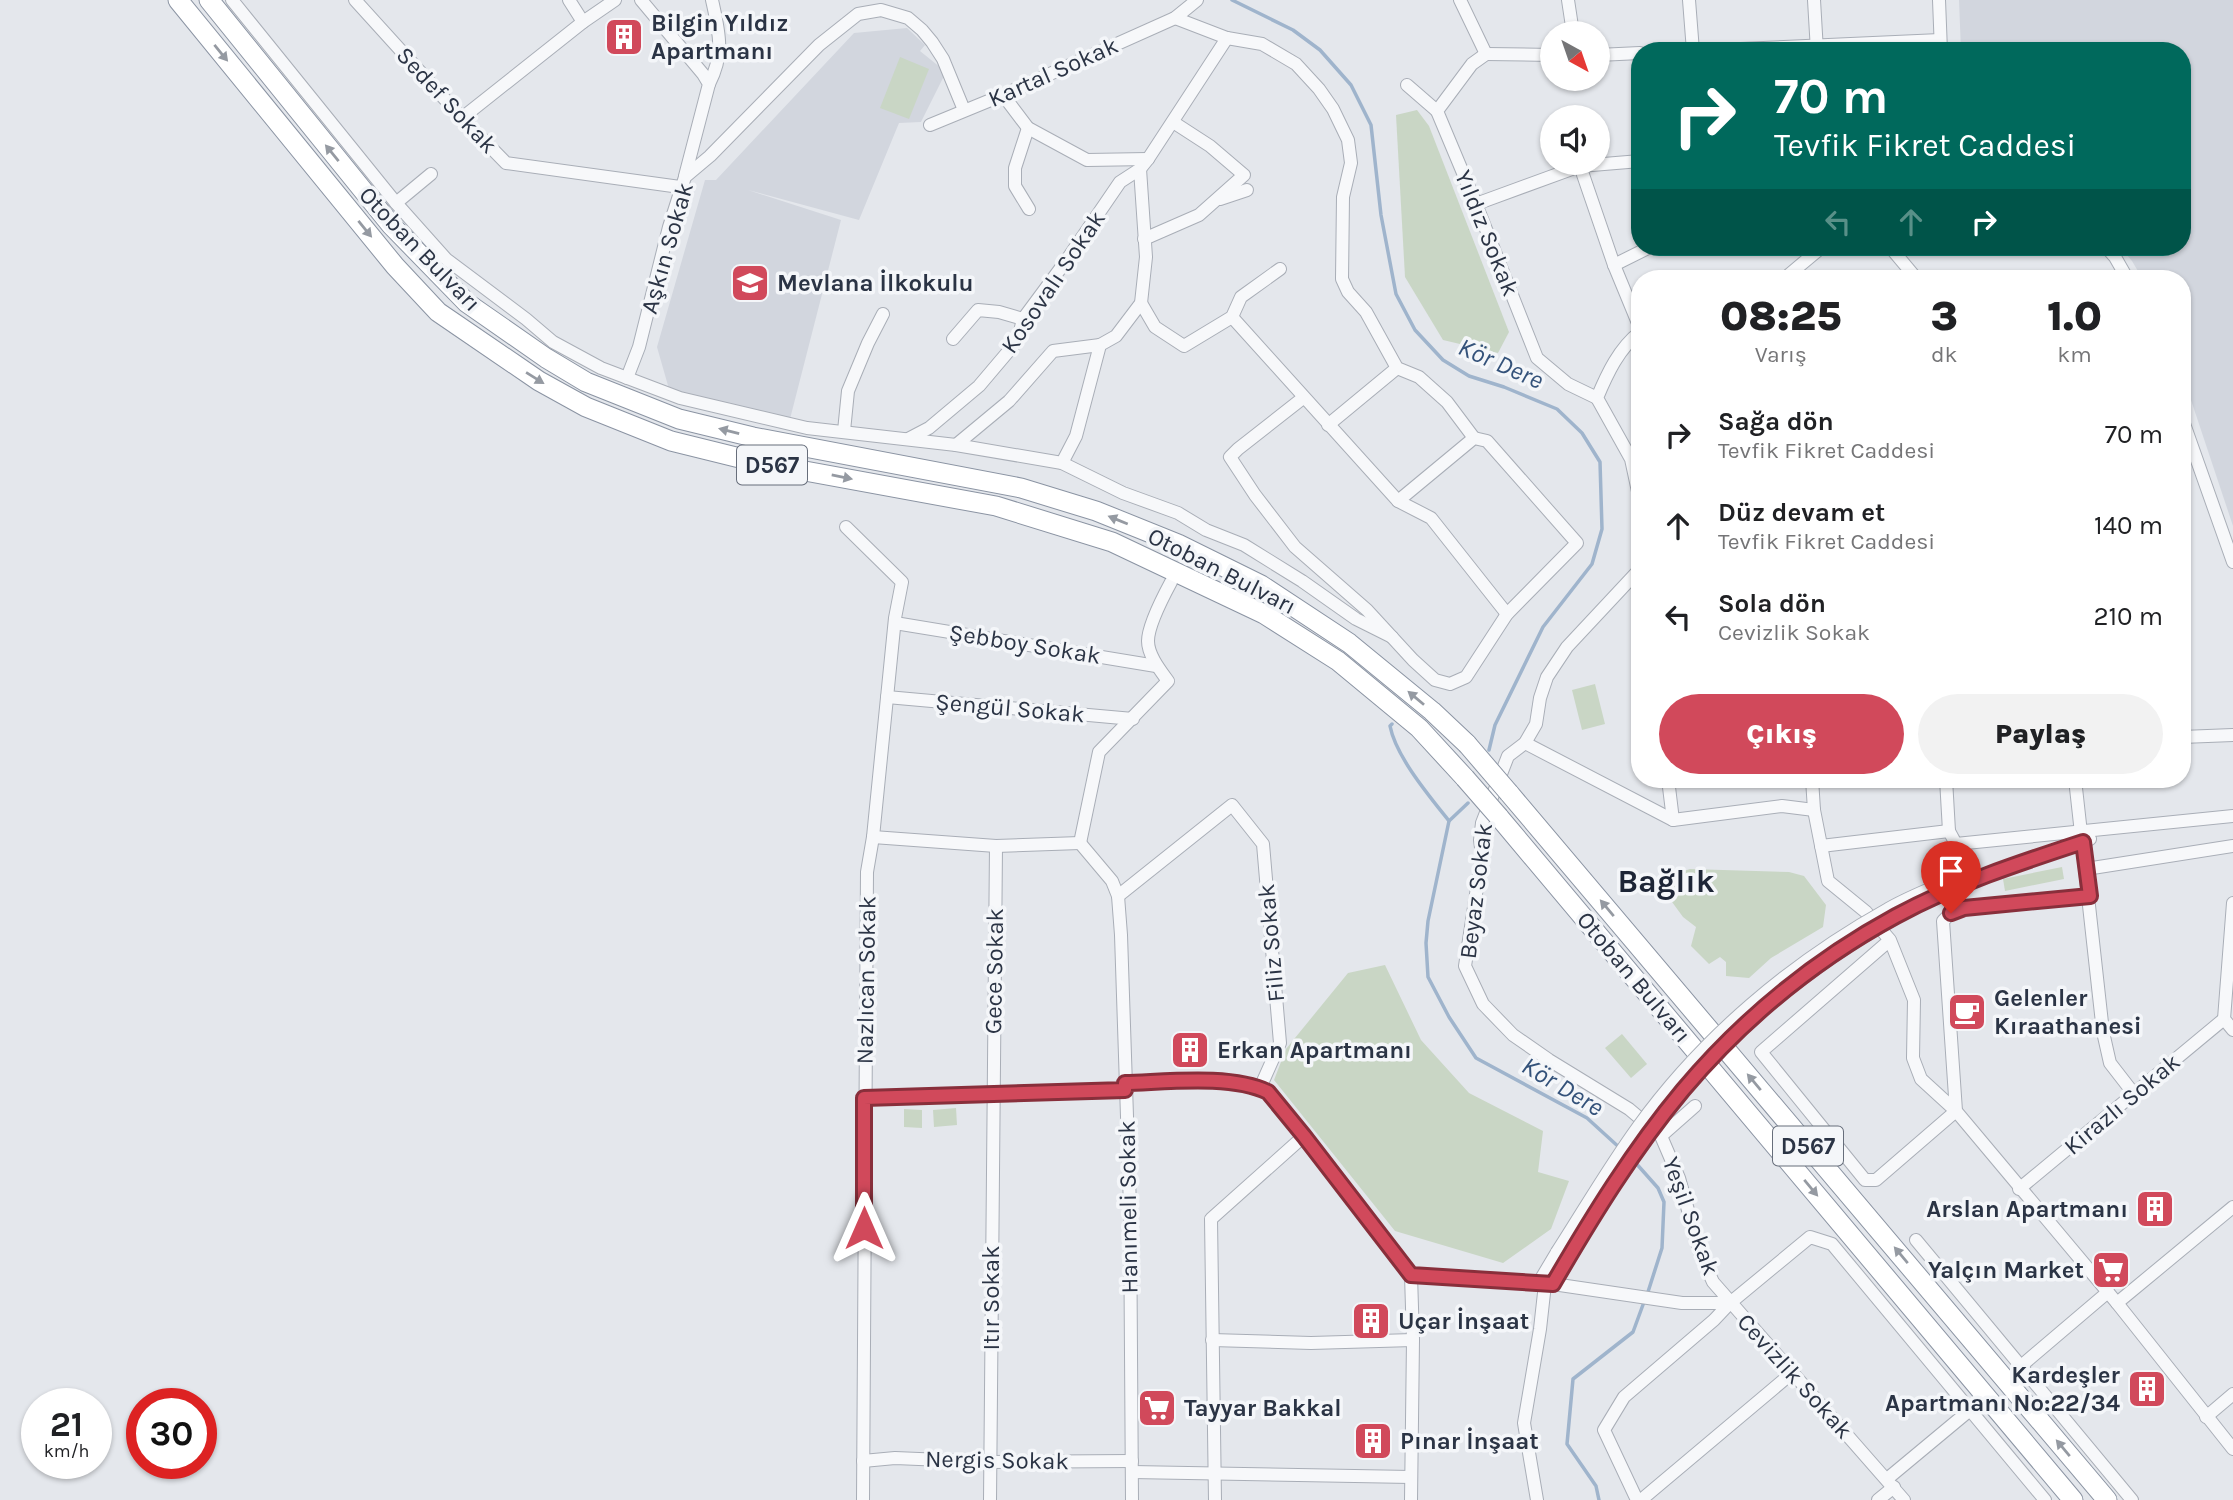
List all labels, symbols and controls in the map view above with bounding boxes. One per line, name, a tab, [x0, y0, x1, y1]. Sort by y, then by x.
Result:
place label: Bilgin Yıldız Apartmanı	[651, 9, 788, 65]
building icon: Bilgin Yıldız Apartmanı	[603, 16, 645, 58]
north arrow	[1540, 21, 1610, 91]
map controls	[1540, 21, 1610, 175]
street label: Kartal Sokak	[984, 31, 1122, 113]
street label: Sedef Sokak	[391, 41, 503, 159]
one-way arrow	[214, 43, 229, 61]
text: 70 m	[1774, 68, 1888, 125]
icon: right	[1659, 70, 1750, 161]
button: sound	[1540, 105, 1610, 175]
text: Tevfik Fikret Caddesi	[1774, 127, 2076, 164]
one-way arrow	[325, 144, 340, 162]
street label: Yıldız Sokak	[1449, 166, 1525, 300]
street label: Aşkın Sokak	[635, 179, 699, 317]
street label: Otoban Bulvarı	[353, 181, 487, 317]
icon: left	[1819, 203, 1857, 241]
icon: ahead	[1892, 203, 1930, 241]
icon: right	[1965, 203, 2003, 241]
street label: Kosovalı Sokak	[995, 205, 1111, 359]
one-way arrow	[357, 221, 372, 238]
school or university icon: Mevlana İlkokulu	[729, 262, 771, 304]
place label: Mevlana İlkokulu	[777, 269, 974, 297]
text: 08:25	[1720, 291, 1842, 341]
text: 3	[1931, 291, 1958, 341]
text: 1.0	[2047, 291, 2102, 341]
water label: Kör Dere	[1453, 331, 1548, 396]
text: Varış	[1755, 341, 1807, 368]
text: dk	[1931, 341, 1958, 368]
text: km	[2057, 341, 2092, 368]
one-way arrow	[525, 372, 544, 385]
text: Sağa dön	[1718, 406, 1834, 437]
icon: right	[1659, 416, 1697, 454]
text: 70 m	[2105, 419, 2163, 450]
one-way arrow	[718, 425, 740, 436]
text: Tevfik Fikret Caddesi	[1718, 437, 1935, 464]
road number: D567	[737, 446, 807, 485]
one-way arrow	[831, 472, 853, 483]
text: Düz devam et	[1718, 497, 1885, 528]
icon: ahead	[1659, 507, 1697, 545]
text: 140 m	[2094, 510, 2163, 541]
one-way arrow	[1107, 514, 1128, 525]
street label: Otoban Bulvarı	[1143, 522, 1301, 620]
text: Tevfik Fikret Caddesi	[1718, 528, 1935, 555]
text: Sola dön	[1718, 588, 1826, 619]
icon: left	[1659, 598, 1697, 636]
text: 210 m	[2093, 601, 2163, 632]
street label: Şebboy Sokak	[947, 618, 1103, 670]
text: Cevizlik Sokak	[1718, 619, 1870, 646]
street label: Şengül Sokak	[934, 688, 1086, 728]
one-way arrow	[1408, 691, 1426, 706]
button: Çıkış	[1659, 694, 1904, 774]
button: Paylaş	[1918, 694, 2163, 774]
street label: Beyaz Sokak	[1454, 821, 1498, 961]
pin	[1921, 841, 1981, 913]
icon: arrive	[1932, 852, 1970, 890]
district label: Bağlık	[1617, 863, 1715, 900]
street label: Filiz Sokak	[1252, 883, 1290, 1003]
street label: Nazlıcan Sokak	[851, 895, 881, 1065]
one-way arrow	[1599, 899, 1615, 917]
street label: Otoban Bulvarı	[1571, 906, 1697, 1048]
street label: Gece Sokak	[979, 908, 1009, 1034]
place label: Gelenler Kıraathanesi	[1994, 984, 2142, 1040]
cafe icon: Gelenler Kıraathanesi	[1946, 991, 1988, 1033]
building icon: Erkan Apartmanı	[1169, 1029, 1211, 1071]
place label: Erkan Apartmanı	[1217, 1036, 1412, 1064]
street label: Kirazlı Sokak	[2058, 1047, 2186, 1161]
water label: Kör Dere	[1516, 1050, 1609, 1123]
one-way arrow	[1747, 1073, 1762, 1090]
street label: Hanımeli Sokak	[1112, 1120, 1144, 1294]
road number: D567	[1773, 1126, 1843, 1166]
street label: Yeşil Sokak	[1657, 1153, 1725, 1279]
one-way arrow	[1803, 1180, 1818, 1197]
building icon: Arslan Apartmanı	[2134, 1188, 2176, 1230]
position arrow	[827, 1191, 901, 1265]
place label: Arslan Apartmanı	[1926, 1195, 2128, 1223]
street label: Itır Sokak	[977, 1245, 1005, 1351]
one-way arrow	[1894, 1247, 1909, 1264]
supermarket icon: Yalçın Market	[2090, 1249, 2132, 1291]
place label: Yalçın Market	[1928, 1256, 2084, 1284]
building icon: Uçar İnşaat	[1350, 1300, 1392, 1342]
place label: Uçar İnşaat	[1398, 1307, 1529, 1335]
street label: Cevizlik Sokak	[1732, 1308, 1858, 1444]
place label: Kardeşler Apartmanı No:22/34	[1885, 1361, 2121, 1417]
building icon: Kardeşler Apartmanı No:22/34	[2126, 1368, 2168, 1410]
supermarket icon: Tayyar Bakkal	[1136, 1387, 1178, 1429]
speed limit sign: 30	[126, 1388, 217, 1479]
place label: Tayyar Bakkal	[1184, 1394, 1342, 1422]
text: 21	[50, 1404, 83, 1445]
building icon: Pınar İnşaat	[1352, 1420, 1394, 1462]
place label: Pınar İnşaat	[1400, 1427, 1539, 1455]
one-way arrow	[2056, 1439, 2071, 1457]
text: km/h	[44, 1440, 89, 1462]
street label: Nergis Sokak	[925, 1445, 1069, 1475]

